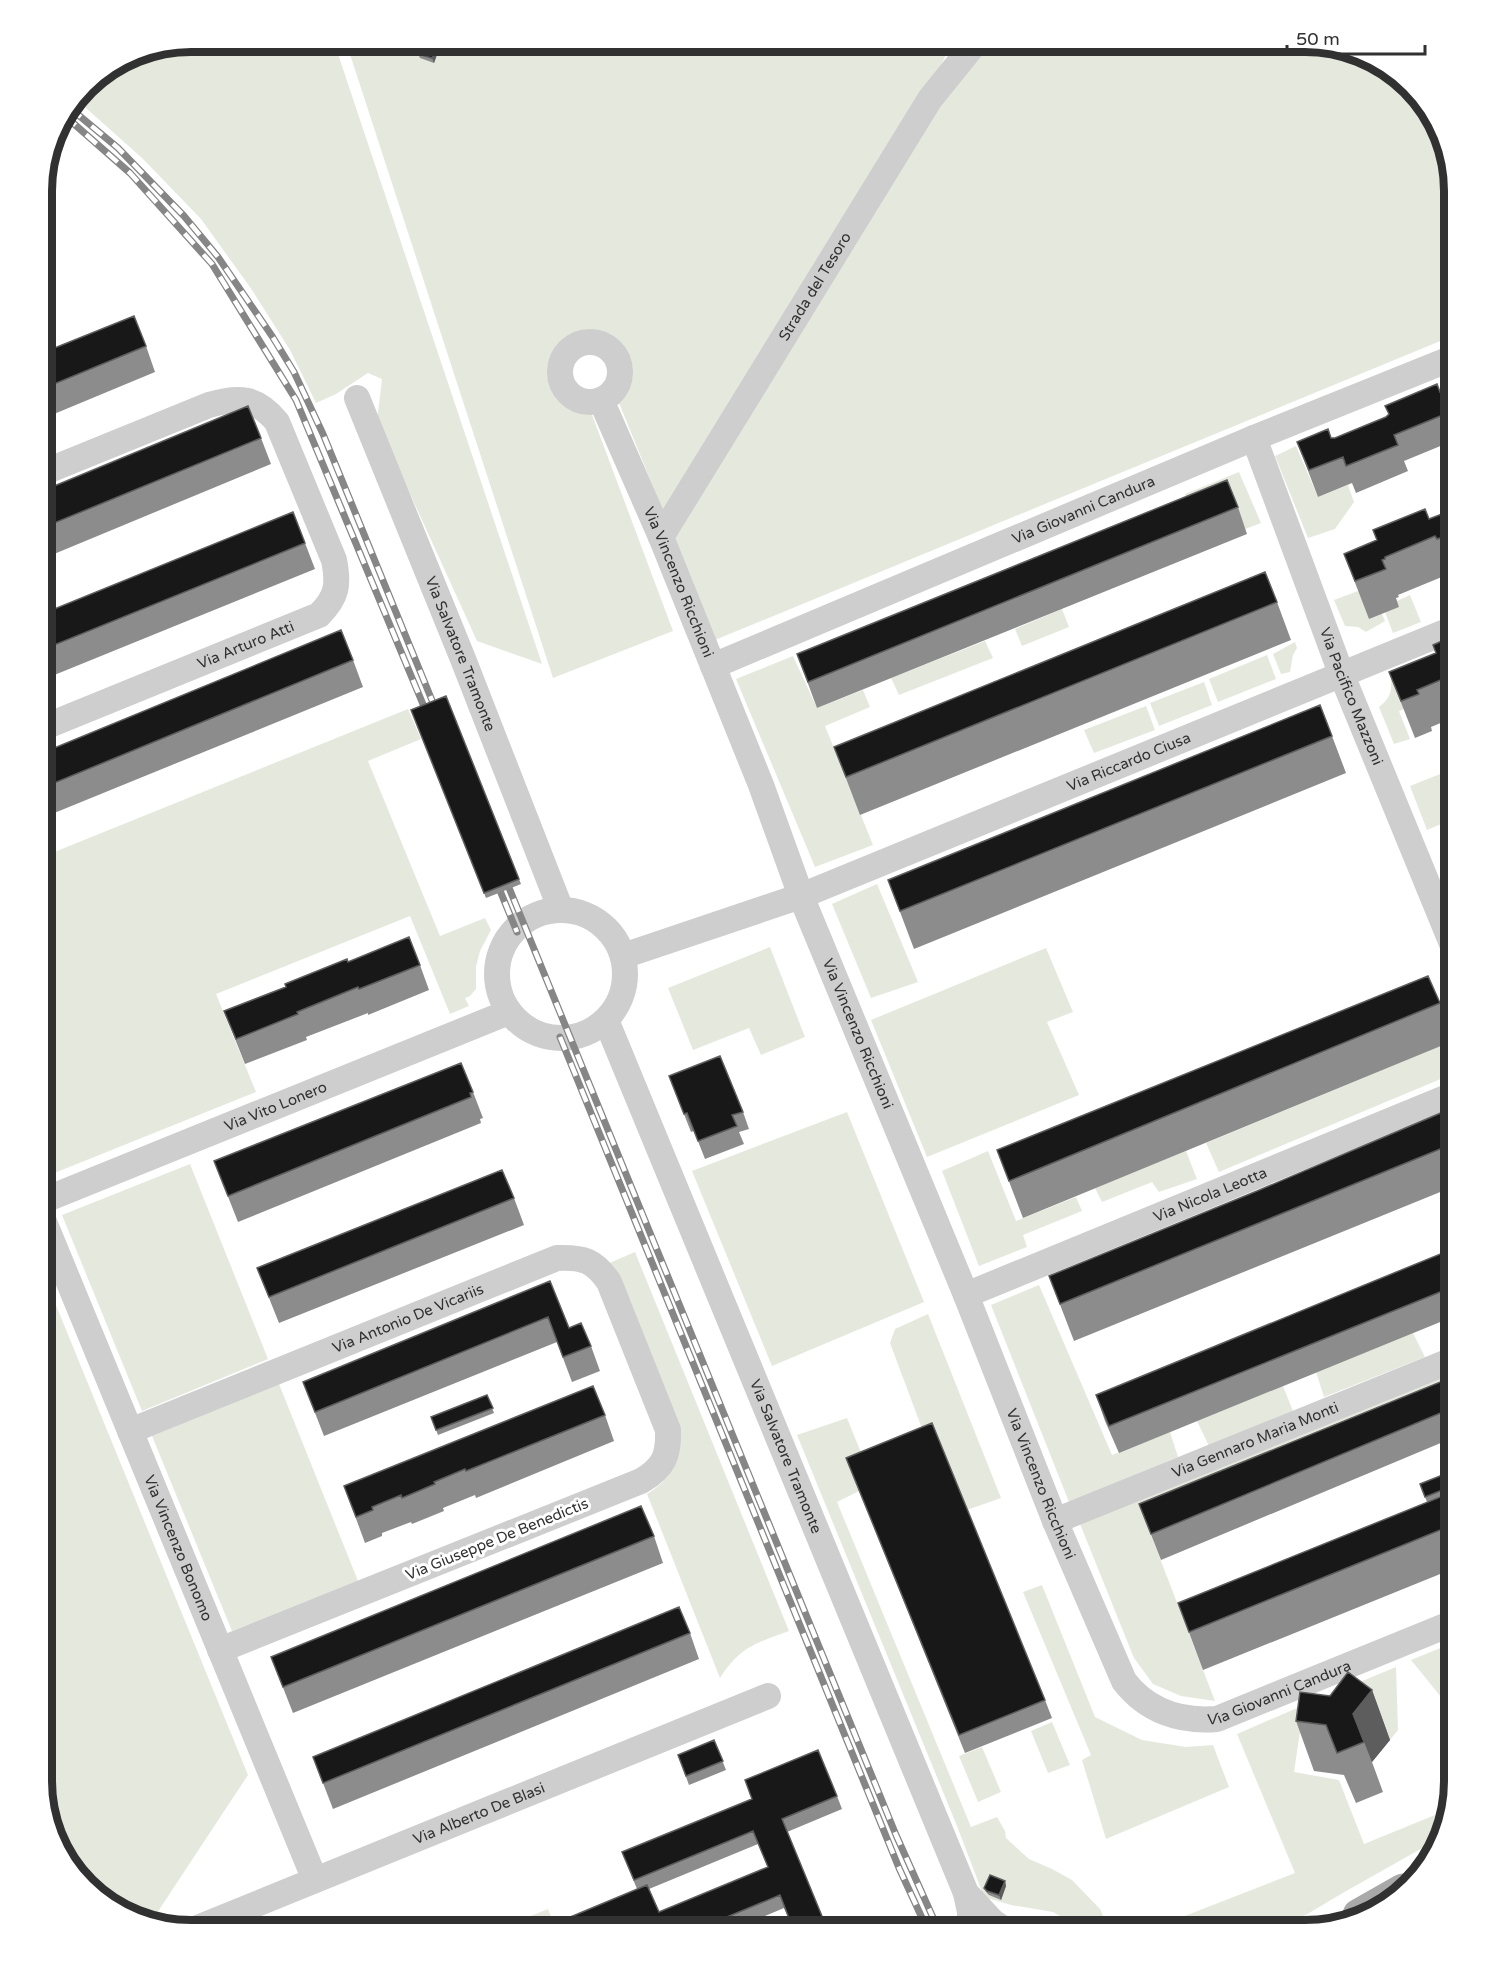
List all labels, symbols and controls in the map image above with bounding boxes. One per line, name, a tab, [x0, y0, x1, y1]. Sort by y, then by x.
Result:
scale bar	[1287, 18, 1425, 56]
text: 50 m	[1296, 28, 1340, 50]
street label: Strada del Tesoro	[775, 229, 855, 344]
street label: Via Giovanni Candura	[1009, 472, 1158, 548]
street label: Via Vincenzo Ricchioni	[640, 504, 718, 660]
street label: Via Salvatore Tramonte	[421, 574, 499, 734]
street label: Via Arturo Atti	[195, 617, 297, 673]
street label: Via Pacifico Mazzoni	[1316, 625, 1387, 768]
street label: Via Riccardo Ciusa	[1064, 728, 1193, 795]
street label: Via Vincenzo Ricchioni	[819, 956, 897, 1112]
street label: Via Vito Lonero	[222, 1078, 330, 1135]
street label: Via Nicola Leotta	[1151, 1163, 1270, 1226]
street label: Via Antonio De Vicariis	[330, 1280, 486, 1357]
street label: Via Salvatore Tramonte	[746, 1377, 826, 1536]
street label: Via Gennaro Maria Monti	[1169, 1398, 1341, 1482]
street label: Via Vincenzo Ricchioni	[1003, 1406, 1079, 1562]
street label: Via Vincenzo Bonomo	[140, 1472, 216, 1624]
street label: Via Giuseppe De Benedictis	[403, 1494, 591, 1584]
street label: Via Giovanni Candura	[1207, 1656, 1354, 1729]
street label: Via Alberto De Blasi	[411, 1779, 547, 1848]

